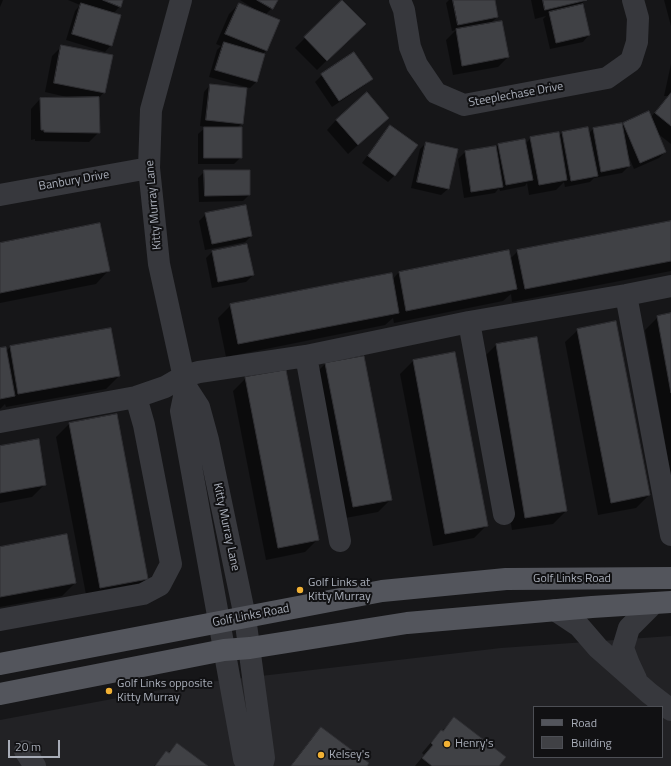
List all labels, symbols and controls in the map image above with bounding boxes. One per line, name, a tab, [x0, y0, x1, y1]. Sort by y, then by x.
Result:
street label: Steeplechase Drive	[467, 80, 565, 110]
street label: Kitty Murray Lane	[143, 160, 165, 250]
street label: Banbury Drive	[38, 168, 110, 194]
street label: Kitty Murray Lane	[210, 482, 242, 572]
street label: Golf Links Road	[533, 572, 611, 586]
place label: Golf Links at Kitty Murray	[308, 576, 371, 604]
marker: Golf Links at Kitty Murray	[295, 585, 305, 595]
street label: Golf Links Road	[211, 602, 291, 630]
place label: Golf Links opposite Kitty Murray	[117, 677, 213, 705]
marker: Golf Links opposite Kitty Murray	[104, 686, 114, 696]
legend	[533, 706, 663, 758]
text: Road	[571, 713, 597, 732]
scale bar	[10, 732, 62, 758]
text: Building	[571, 733, 612, 752]
text: 20 m	[15, 737, 41, 756]
place label: Henry's	[455, 737, 494, 751]
marker: Henry's	[442, 739, 452, 749]
place label: Kelsey's	[329, 748, 370, 762]
marker: Kelsey's	[316, 750, 326, 760]

